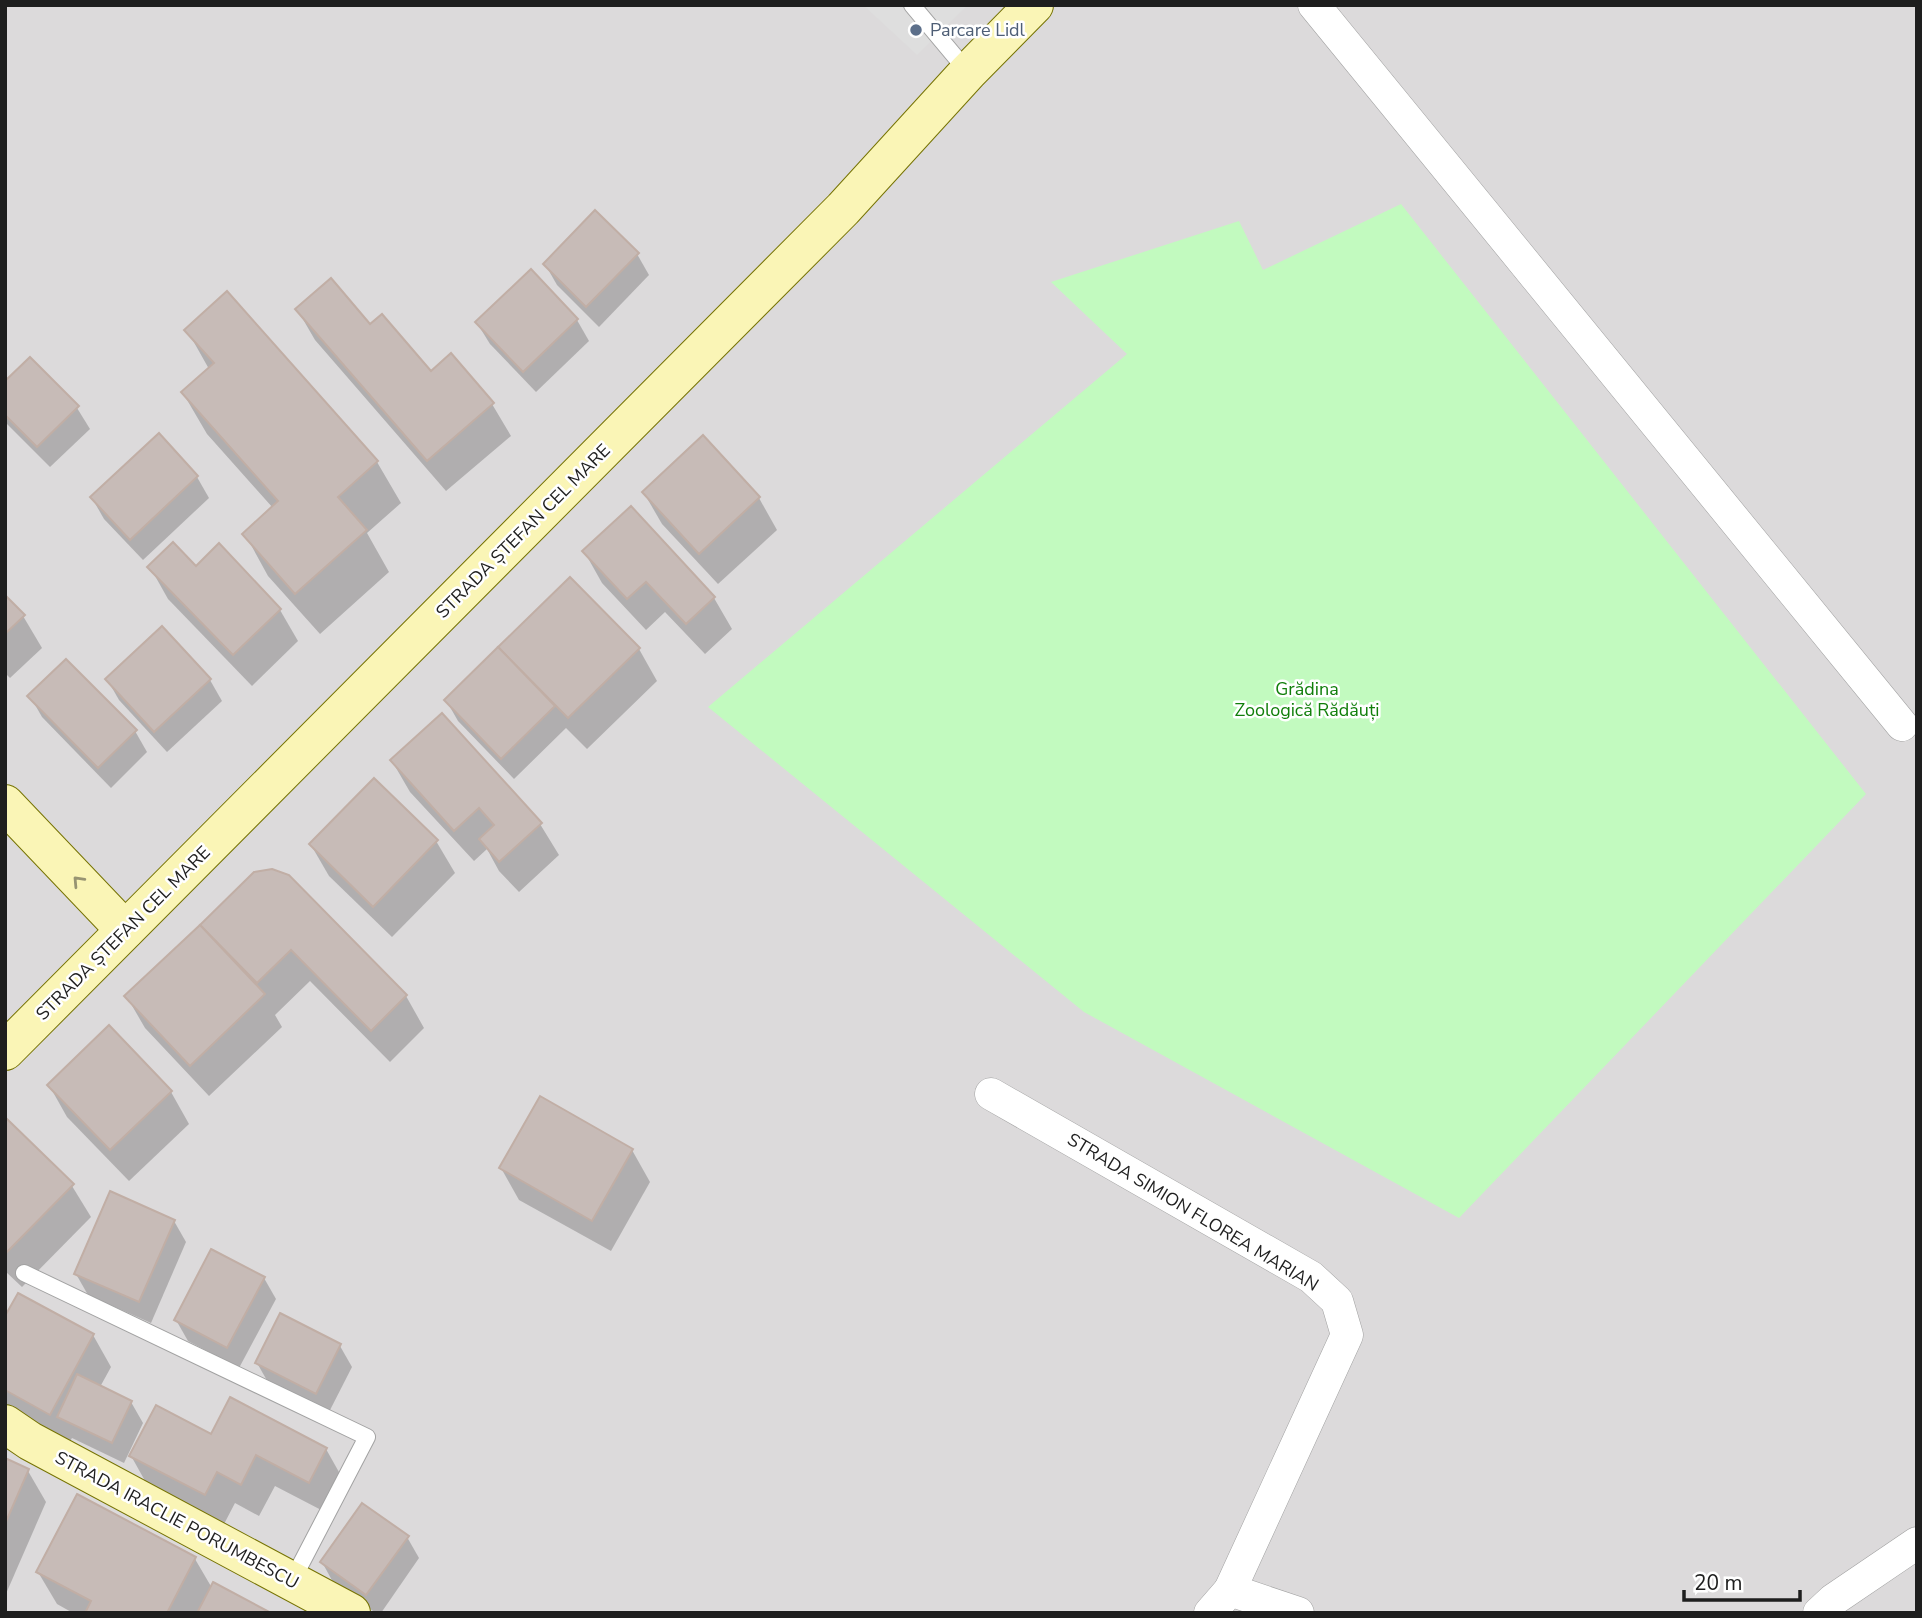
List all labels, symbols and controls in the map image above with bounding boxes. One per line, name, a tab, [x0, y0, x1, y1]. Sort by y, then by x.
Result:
place label: Parcare Lidl	[930, 18, 1026, 42]
marker: Parcare Lidl	[908, 22, 924, 38]
street label: STRADA ȘTEFAN CEL MARE	[431, 439, 615, 623]
park label: Grădina Zoologică Rădăuți	[1235, 677, 1379, 722]
street label: STRADA ȘTEFAN CEL MARE	[31, 841, 215, 1025]
one-way arrow	[74, 876, 87, 889]
street label: STRADA SIMION FLOREA MARIAN	[1063, 1127, 1323, 1297]
street label: STRADA IRACLIE PORUMBESCU	[51, 1445, 303, 1595]
scale bar	[1684, 1558, 1800, 1602]
text: 20 m	[1694, 1569, 1743, 1597]

